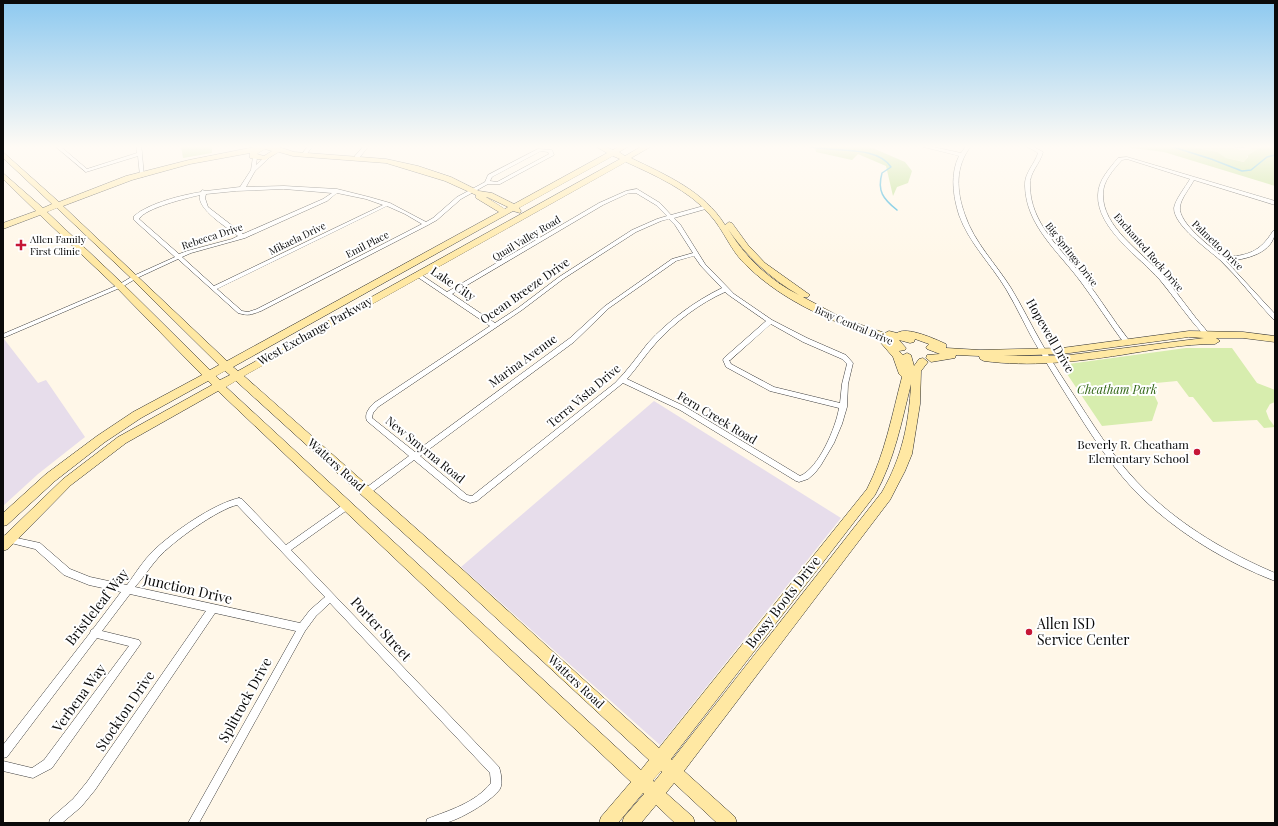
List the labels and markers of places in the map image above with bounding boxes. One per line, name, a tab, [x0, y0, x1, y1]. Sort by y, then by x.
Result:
place label: Allen Family First Clinic	[29, 232, 86, 258]
marker: Allen Family First Clinic	[15, 239, 27, 251]
place label: Beverly R. Cheatham Elementary School	[1077, 436, 1190, 466]
marker: Beverly R. Cheatham Elementary School	[1192, 447, 1202, 457]
place label: Allen ISD Service Center	[1036, 614, 1130, 649]
marker: Allen ISD Service Center	[1024, 627, 1034, 637]

